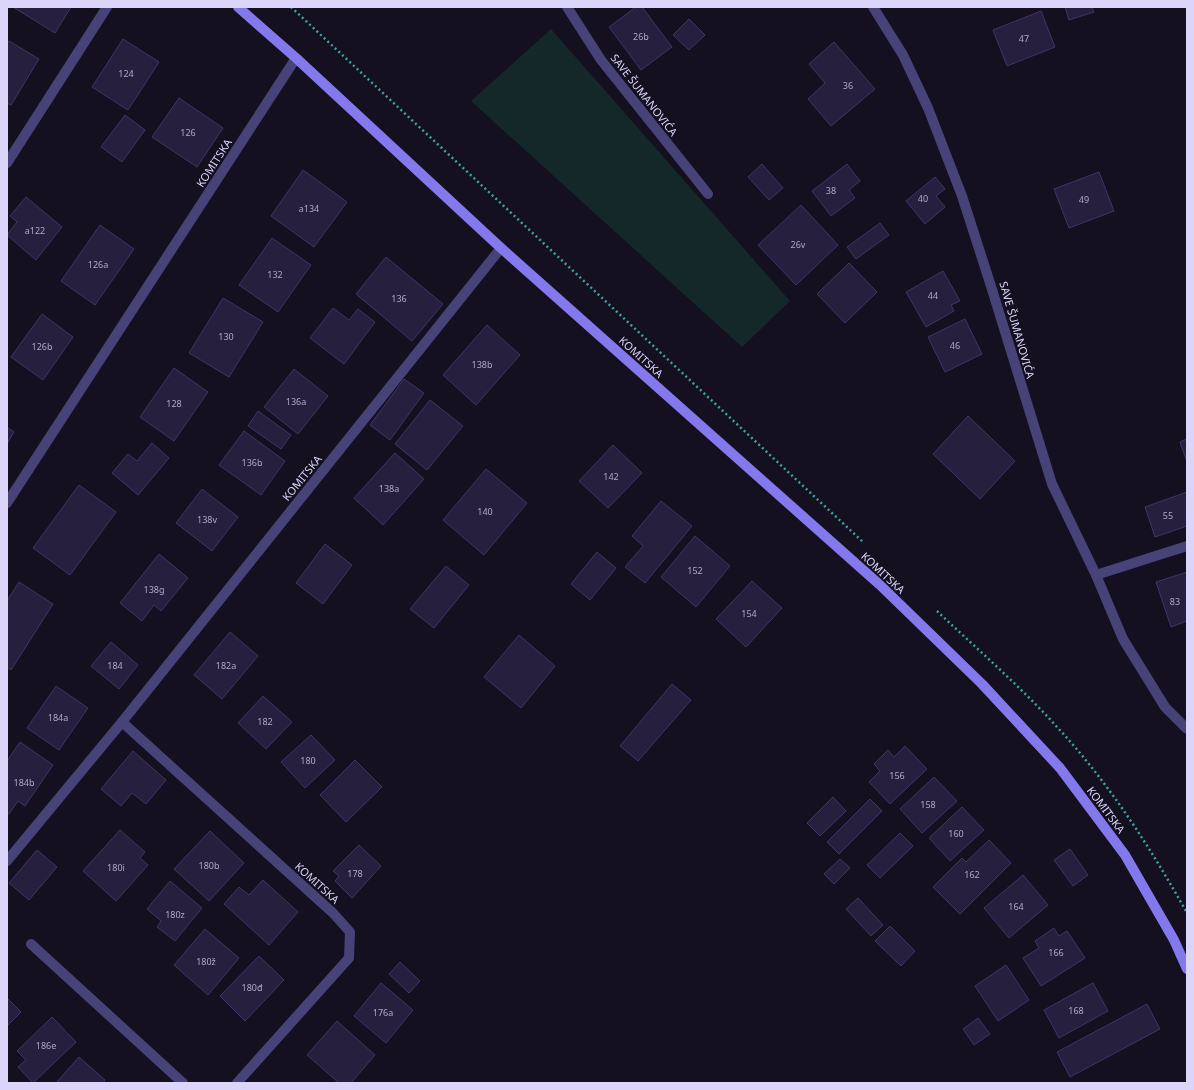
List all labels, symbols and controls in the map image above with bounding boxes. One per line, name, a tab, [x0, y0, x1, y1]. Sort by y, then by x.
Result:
house number: 26b	[633, 30, 649, 43]
house number: 47	[1019, 32, 1029, 45]
street label: SAVE ŠUMANOVIĆA	[608, 50, 682, 140]
house number: 124	[118, 67, 134, 80]
house number: 36	[843, 79, 853, 92]
house number: 126	[180, 126, 196, 139]
street label: KOMITSKA	[192, 135, 235, 190]
house number: 38	[826, 184, 836, 197]
house number: 40	[918, 192, 928, 205]
house number: 49	[1079, 193, 1089, 206]
house number: a134	[299, 202, 319, 215]
house number: a122	[25, 224, 45, 237]
house number: 26v	[791, 238, 806, 251]
house number: 126a	[88, 258, 108, 271]
house number: 132	[267, 268, 283, 281]
street label: SAVE ŠUMANOVIĆA	[996, 280, 1039, 381]
house number: 44	[928, 289, 938, 302]
house number: 136	[391, 292, 407, 305]
house number: 130	[218, 330, 234, 343]
street label: KOMITSKA	[616, 333, 667, 381]
house number: 46	[950, 339, 960, 352]
house number: 126b	[32, 340, 53, 353]
house number: 138b	[472, 358, 493, 371]
house number: 136a	[286, 395, 306, 408]
house number: 128	[166, 397, 182, 410]
street label: KOMITSKA	[279, 451, 325, 504]
house number: 136b	[242, 456, 263, 469]
house number: 142	[603, 470, 619, 483]
house number: 138a	[379, 482, 399, 495]
house number: 140	[477, 505, 493, 518]
house number: 55	[1163, 509, 1173, 522]
house number: 138v	[197, 513, 217, 526]
street label: KOMITSKA	[858, 548, 909, 597]
house number: 152	[687, 564, 703, 577]
house number: 138g	[144, 583, 164, 596]
house number: 83	[1170, 595, 1180, 608]
house number: 154	[741, 607, 757, 620]
house number: 184	[107, 659, 123, 672]
house number: 182a	[216, 659, 236, 672]
house number: 184a	[48, 711, 68, 724]
house number: 182	[257, 715, 273, 728]
house number: 180	[300, 754, 316, 767]
house number: 156	[889, 769, 905, 782]
house number: 184b	[14, 776, 35, 789]
street label: KOMITSKA	[1084, 783, 1129, 837]
house number: 158	[920, 798, 936, 811]
house number: 160	[948, 827, 964, 840]
house number: 180b	[199, 859, 220, 872]
street label: KOMITSKA	[292, 859, 343, 907]
house number: 180i	[107, 861, 125, 874]
house number: 178	[347, 867, 363, 880]
house number: 162	[964, 868, 980, 881]
house number: 164	[1008, 900, 1024, 913]
house number: 180z	[165, 908, 185, 921]
house number: 166	[1048, 946, 1064, 959]
house number: 180ž	[196, 955, 216, 968]
house number: 180đ	[242, 981, 263, 994]
house number: 168	[1068, 1004, 1084, 1017]
house number: 176a	[373, 1006, 393, 1019]
house number: 186e	[36, 1039, 56, 1052]

